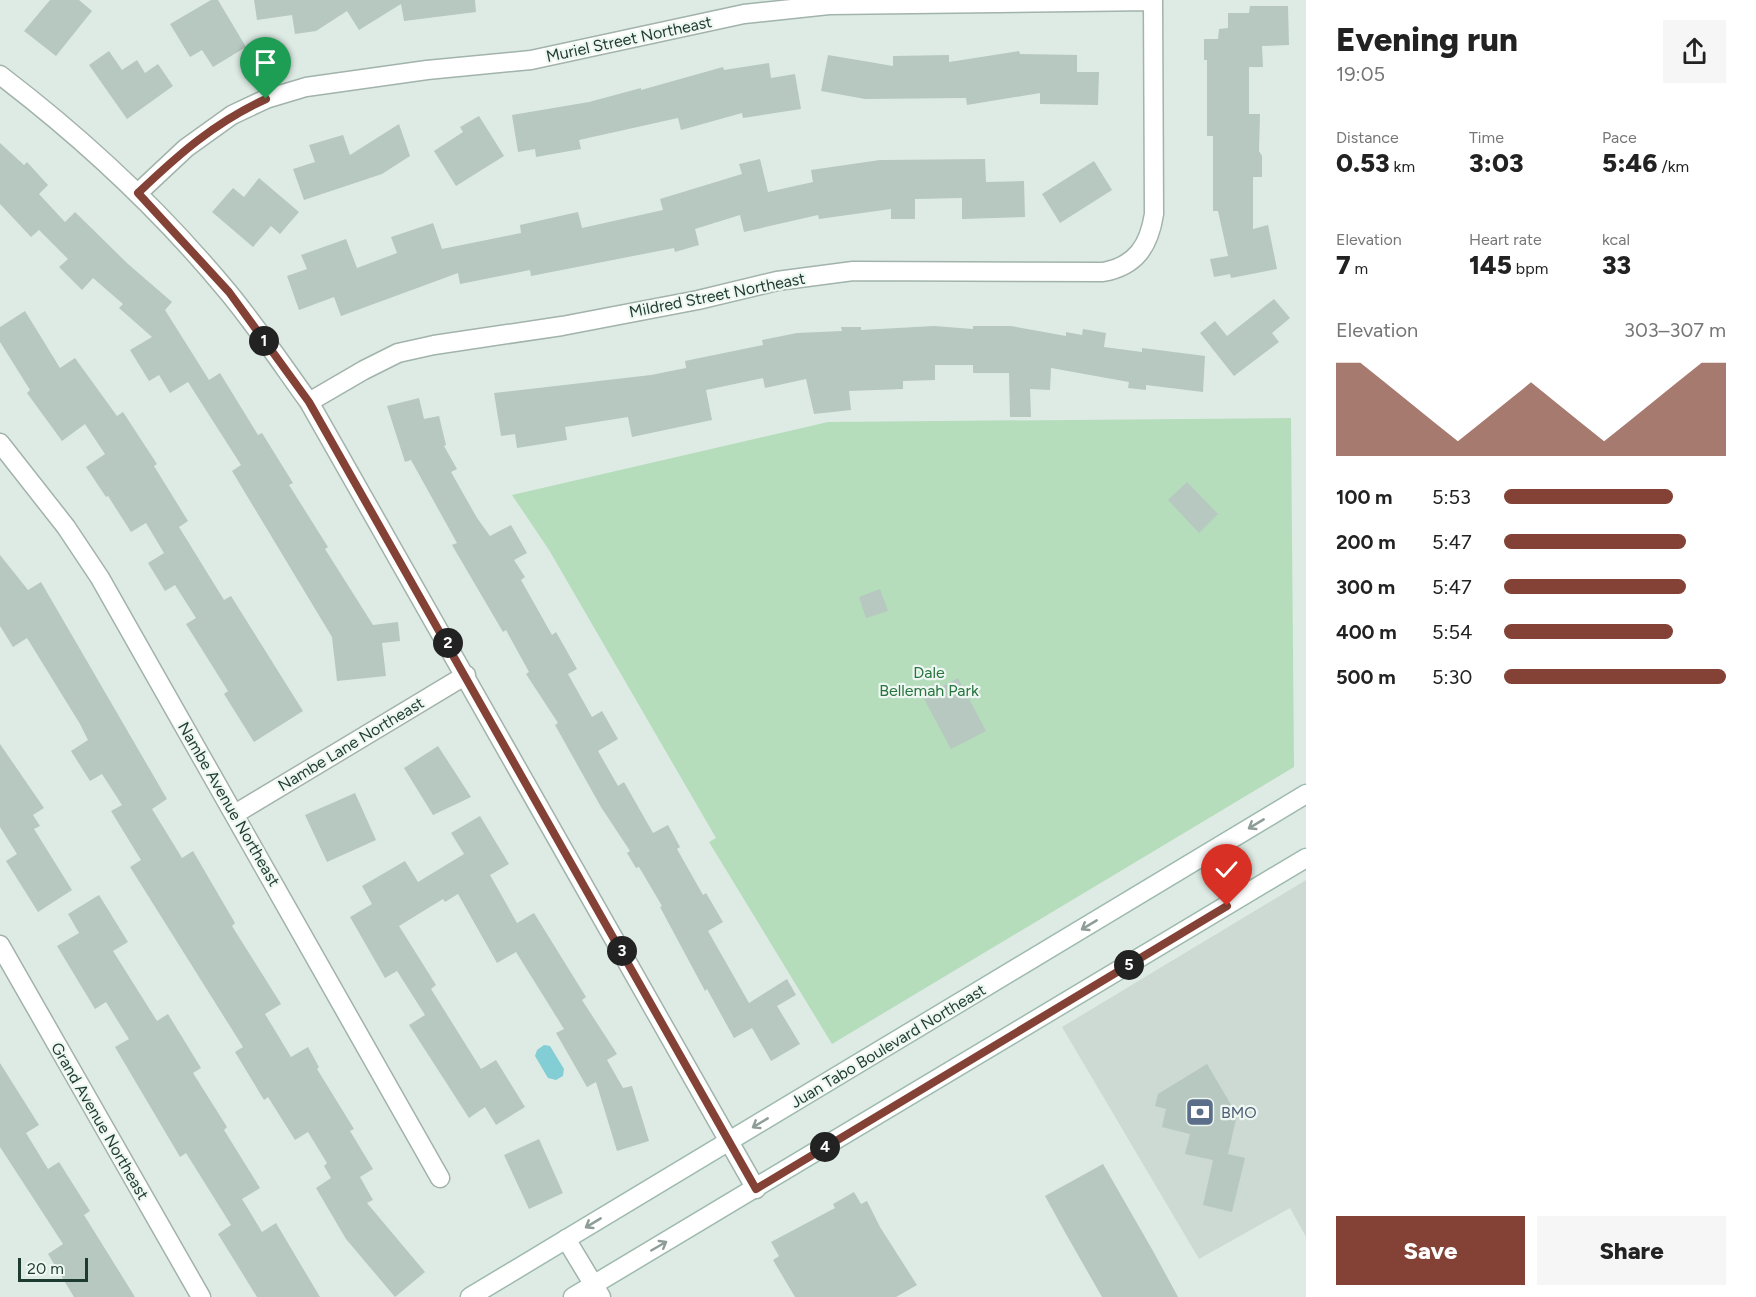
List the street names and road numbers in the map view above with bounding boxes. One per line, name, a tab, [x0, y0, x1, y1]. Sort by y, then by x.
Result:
street label: Muriel Street Northeast	[544, 12, 714, 66]
street label: Mildred Street Northeast	[627, 269, 807, 321]
street label: Nambe Lane Northeast	[275, 693, 427, 795]
street label: Nambe Avenue Northeast	[174, 718, 284, 890]
street label: Juan Tabo Boulevard Northeast	[787, 980, 989, 1112]
street label: Grand Avenue Northeast	[47, 1039, 153, 1203]

